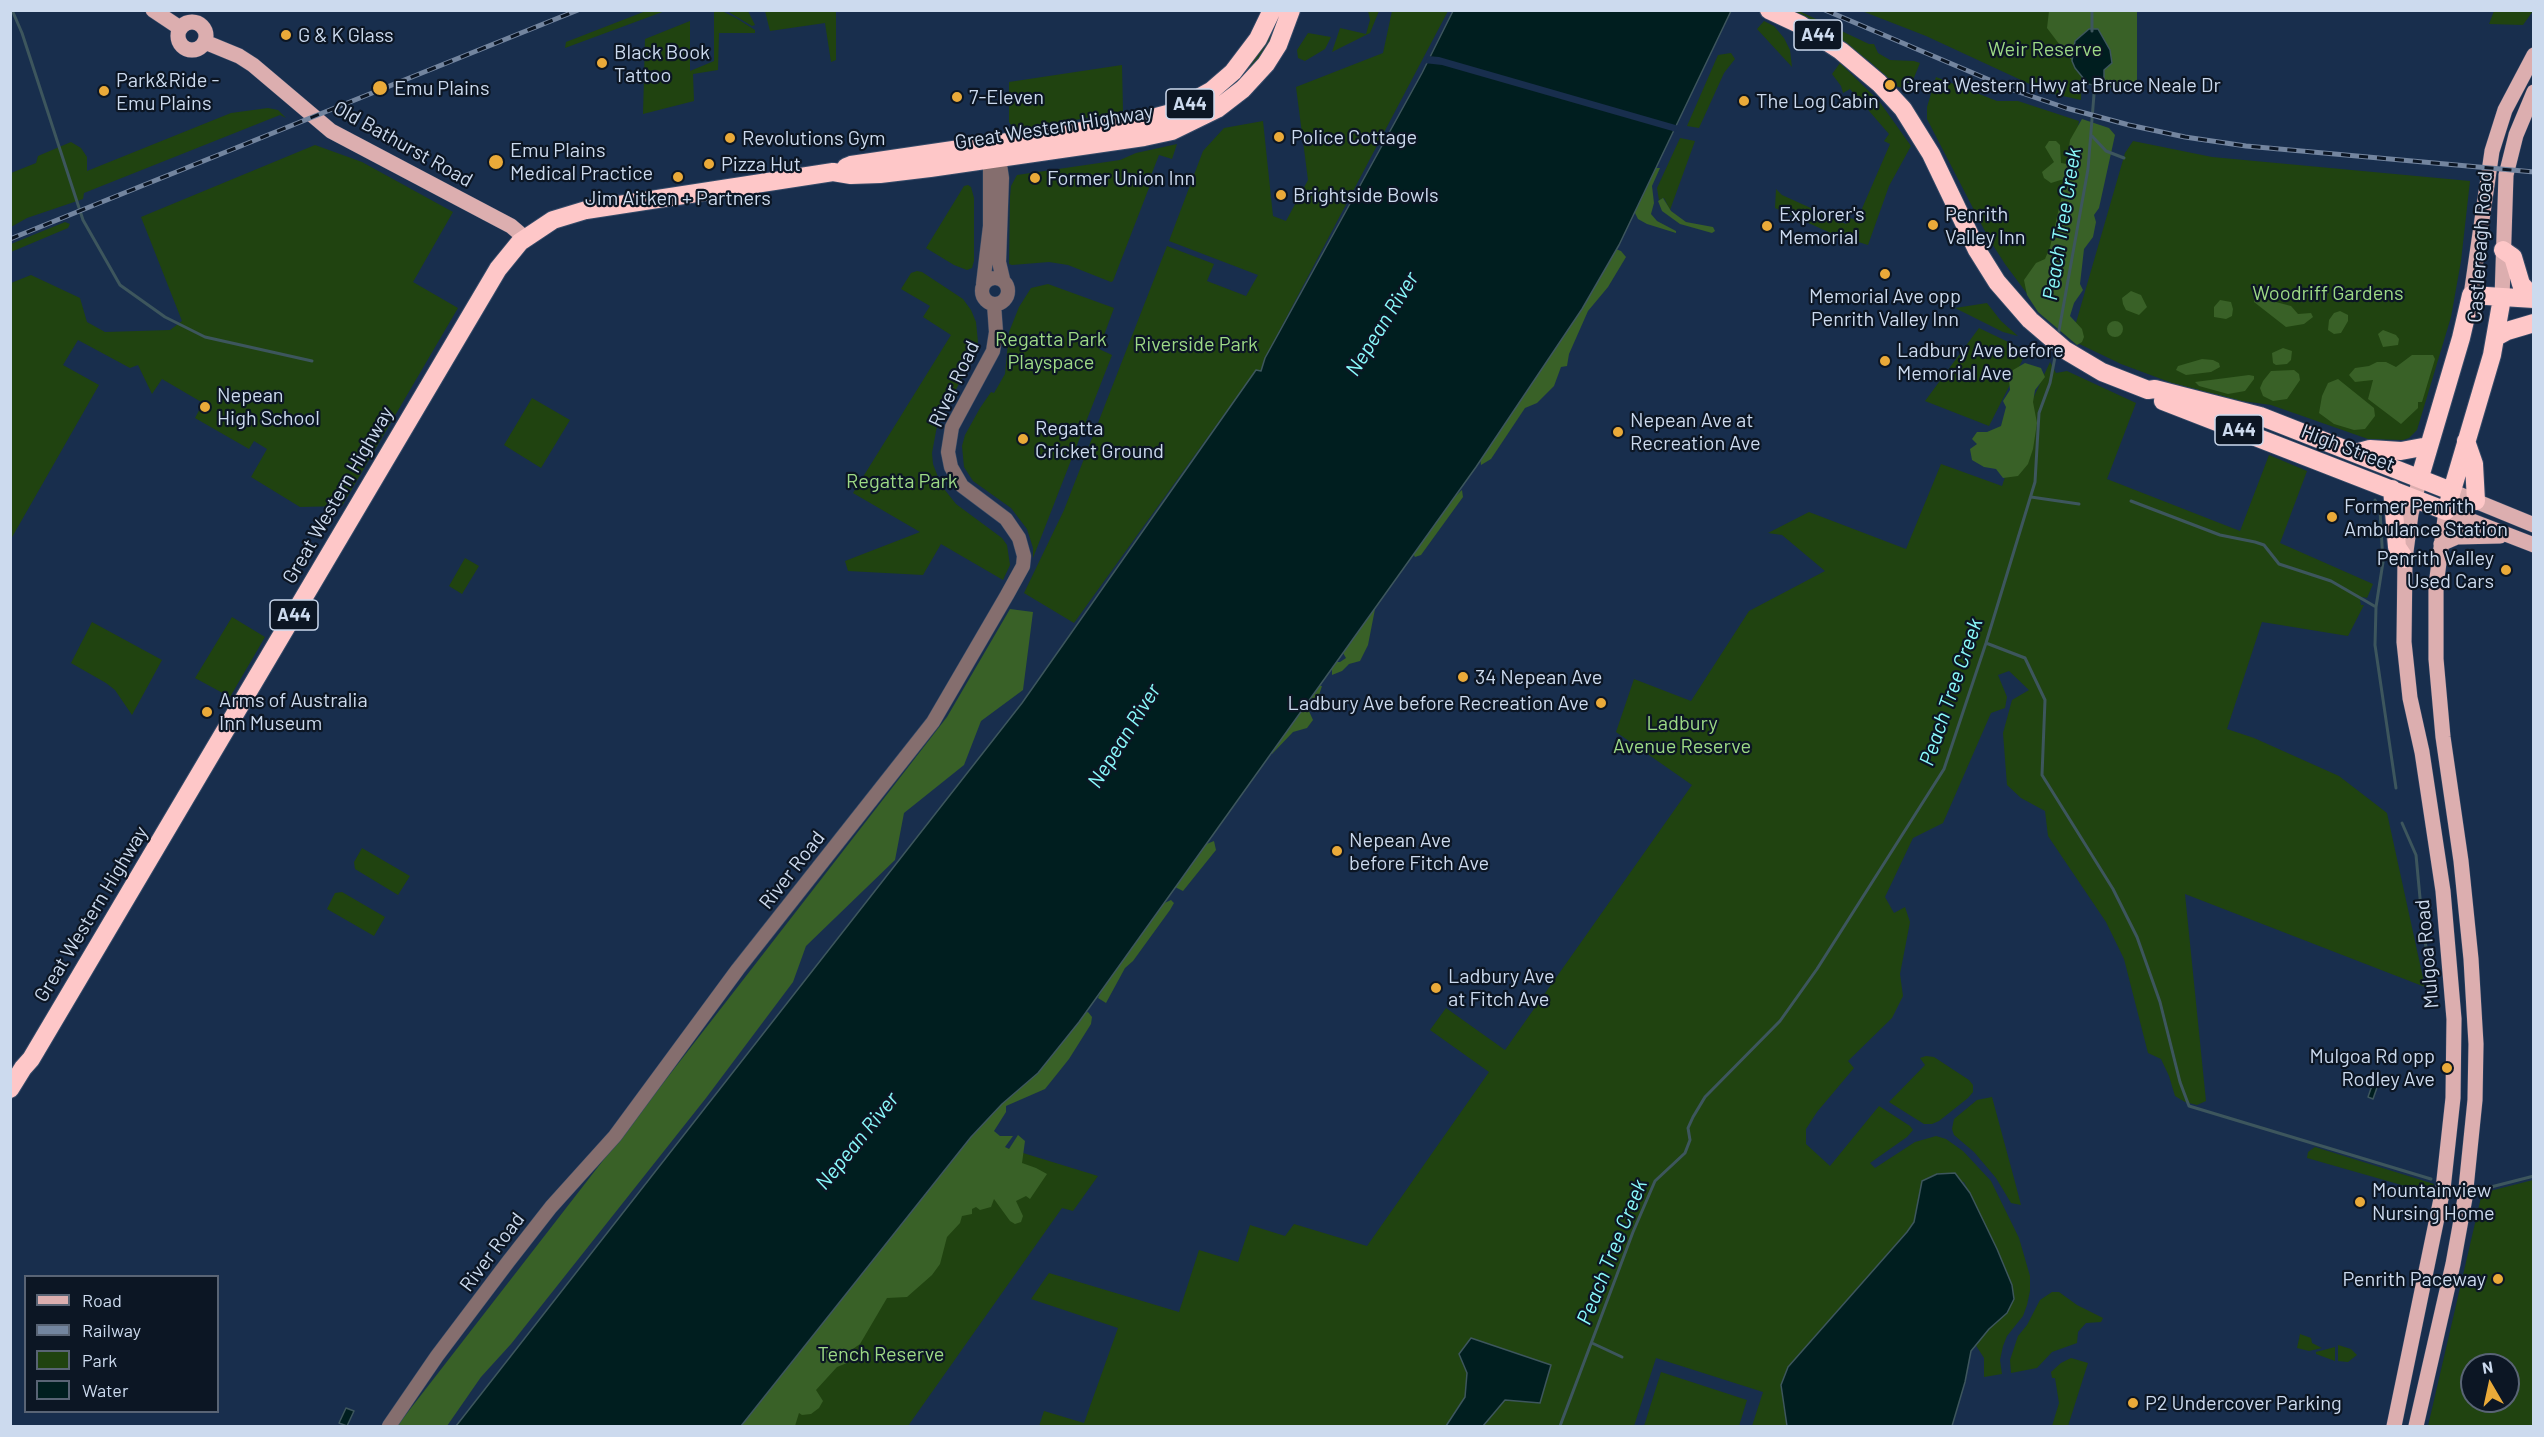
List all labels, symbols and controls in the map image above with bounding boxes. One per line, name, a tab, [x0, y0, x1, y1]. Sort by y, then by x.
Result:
road number: A44	[1794, 20, 1842, 50]
place label: G & K Glass	[298, 23, 394, 47]
marker: G & K Glass	[279, 28, 293, 42]
park label: Weir Reserve	[1988, 37, 2102, 61]
place label: Black Book Tattoo	[614, 40, 710, 87]
marker: Black Book Tattoo	[595, 56, 609, 70]
place label: Park&Ride - Emu Plains	[116, 68, 219, 115]
place label: Great Western Hwy at Bruce Neale Dr	[1902, 73, 2221, 97]
place label: Emu Plains	[394, 76, 490, 100]
marker: Great Western Hwy at Bruce Neale Dr	[1883, 78, 1897, 92]
marker: Emu Plains	[371, 79, 389, 97]
marker: Park&Ride - Emu Plains	[97, 84, 111, 98]
place label: 7-Eleven	[969, 85, 1044, 109]
road number: A44	[1166, 89, 1214, 119]
place label: The Log Cabin	[1756, 89, 1879, 113]
marker: 7-Eleven	[950, 90, 964, 104]
marker: The Log Cabin	[1737, 94, 1751, 108]
street label: Old Bathurst Road	[329, 96, 477, 192]
street label: Great Western Highway	[953, 99, 1155, 155]
place label: Police Cottage	[1291, 125, 1417, 149]
place label: Revolutions Gym	[742, 126, 886, 150]
marker: Police Cottage	[1272, 130, 1286, 144]
marker: Revolutions Gym	[723, 131, 737, 145]
place label: Emu Plains Medical Practice	[510, 138, 653, 185]
water label: Peach Tree Creek	[2037, 146, 2087, 302]
place label: Pizza Hut	[721, 152, 801, 176]
marker: Emu Plains Medical Practice	[487, 153, 505, 171]
marker: Pizza Hut	[702, 157, 716, 171]
place label: Former Union Inn	[1047, 166, 1195, 190]
marker: Jim Aitken + Partners	[671, 170, 685, 184]
street label: Castlereagh Road	[2463, 170, 2497, 324]
marker: Former Union Inn	[1028, 171, 1042, 185]
place label: Brightside Bowls	[1293, 183, 1439, 207]
place label: Jim Aitken + Partners	[585, 186, 771, 210]
marker: Brightside Bowls	[1274, 188, 1288, 202]
place label: Explorer's Memorial	[1779, 202, 1865, 249]
place label: Penrith Valley Inn	[1945, 202, 2026, 249]
marker: Penrith Valley Inn	[1926, 218, 1940, 232]
marker: Explorer's Memorial	[1760, 219, 1774, 233]
water label: Nepean River	[1340, 267, 1424, 381]
marker: Memorial Ave opp Penrith Valley Inn	[1878, 267, 1892, 281]
park label: Woodriff Gardens	[2252, 281, 2404, 305]
place label: Memorial Ave opp Penrith Valley Inn	[1809, 284, 1961, 331]
park label: Regatta Park Playspace	[995, 327, 1107, 374]
park label: Riverside Park	[1134, 332, 1258, 356]
street label: River Road	[924, 337, 984, 431]
place label: Ladbury Ave before Memorial Ave	[1897, 338, 2064, 385]
marker: Ladbury Ave before Memorial Ave	[1878, 354, 1892, 368]
place label: Nepean High School	[217, 383, 320, 430]
marker: Nepean High School	[198, 400, 212, 414]
street label: Great Western Highway	[277, 402, 399, 588]
place label: Nepean Ave at Recreation Ave	[1630, 408, 1761, 455]
road number: A44	[2215, 415, 2263, 445]
place label: Regatta Cricket Ground	[1035, 416, 1164, 463]
street label: High Street	[2298, 419, 2398, 477]
marker: Nepean Ave at Recreation Ave	[1611, 425, 1625, 439]
marker: Regatta Cricket Ground	[1016, 432, 1030, 446]
park label: Regatta Park	[846, 469, 958, 493]
place label: Former Penrith Ambulance Station	[2344, 494, 2508, 541]
marker: Former Penrith Ambulance Station	[2325, 510, 2339, 524]
place label: Penrith Valley Used Cars	[2377, 546, 2494, 593]
marker: Penrith Valley Used Cars	[2499, 563, 2513, 577]
road number: A44	[270, 600, 318, 630]
water label: Peach Tree Creek	[1914, 615, 1988, 769]
place label: 34 Nepean Ave	[1475, 665, 1602, 689]
marker: 34 Nepean Ave	[1456, 670, 1470, 684]
water label: Nepean River	[1082, 679, 1166, 793]
place label: Arms of Australia Inn Museum	[219, 688, 368, 735]
place label: Ladbury Ave before Recreation Ave	[1288, 691, 1589, 715]
marker: Ladbury Ave before Recreation Ave	[1594, 696, 1608, 710]
marker: Arms of Australia Inn Museum	[200, 705, 214, 719]
park label: Ladbury Avenue Reserve	[1613, 711, 1751, 758]
street label: Great Western Highway	[29, 822, 153, 1006]
street label: River Road	[754, 826, 830, 914]
place label: Nepean Ave before Fitch Ave	[1349, 828, 1489, 875]
marker: Nepean Ave before Fitch Ave	[1330, 844, 1344, 858]
street label: Mulgoa Road	[2410, 898, 2444, 1010]
place label: Ladbury Ave at Fitch Ave	[1448, 964, 1555, 1011]
marker: Ladbury Ave at Fitch Ave	[1429, 981, 1443, 995]
place label: Mulgoa Rd opp Rodley Ave	[2309, 1044, 2435, 1091]
marker: Mulgoa Rd opp Rodley Ave	[2440, 1061, 2454, 1075]
water label: Nepean River	[810, 1087, 904, 1195]
water label: Peach Tree Creek	[1571, 1176, 1653, 1328]
place label: Mountainview Nursing Home	[2372, 1178, 2495, 1225]
marker: Mountainview Nursing Home	[2353, 1195, 2367, 1209]
street label: River Road	[455, 1208, 529, 1296]
place label: Penrith Paceway	[2342, 1267, 2486, 1291]
marker: Penrith Paceway	[2491, 1272, 2505, 1286]
legend	[24, 1275, 219, 1413]
text: Road	[82, 1289, 122, 1311]
text: Railway	[82, 1319, 141, 1341]
park label: Tench Reserve	[817, 1342, 945, 1366]
text: Park	[82, 1349, 117, 1371]
north arrow	[2460, 1353, 2520, 1413]
text: N	[2481, 1356, 2494, 1377]
text: Water	[82, 1379, 129, 1401]
place label: P2 Undercover Parking	[2145, 1391, 2342, 1415]
marker: P2 Undercover Parking	[2126, 1396, 2140, 1410]

